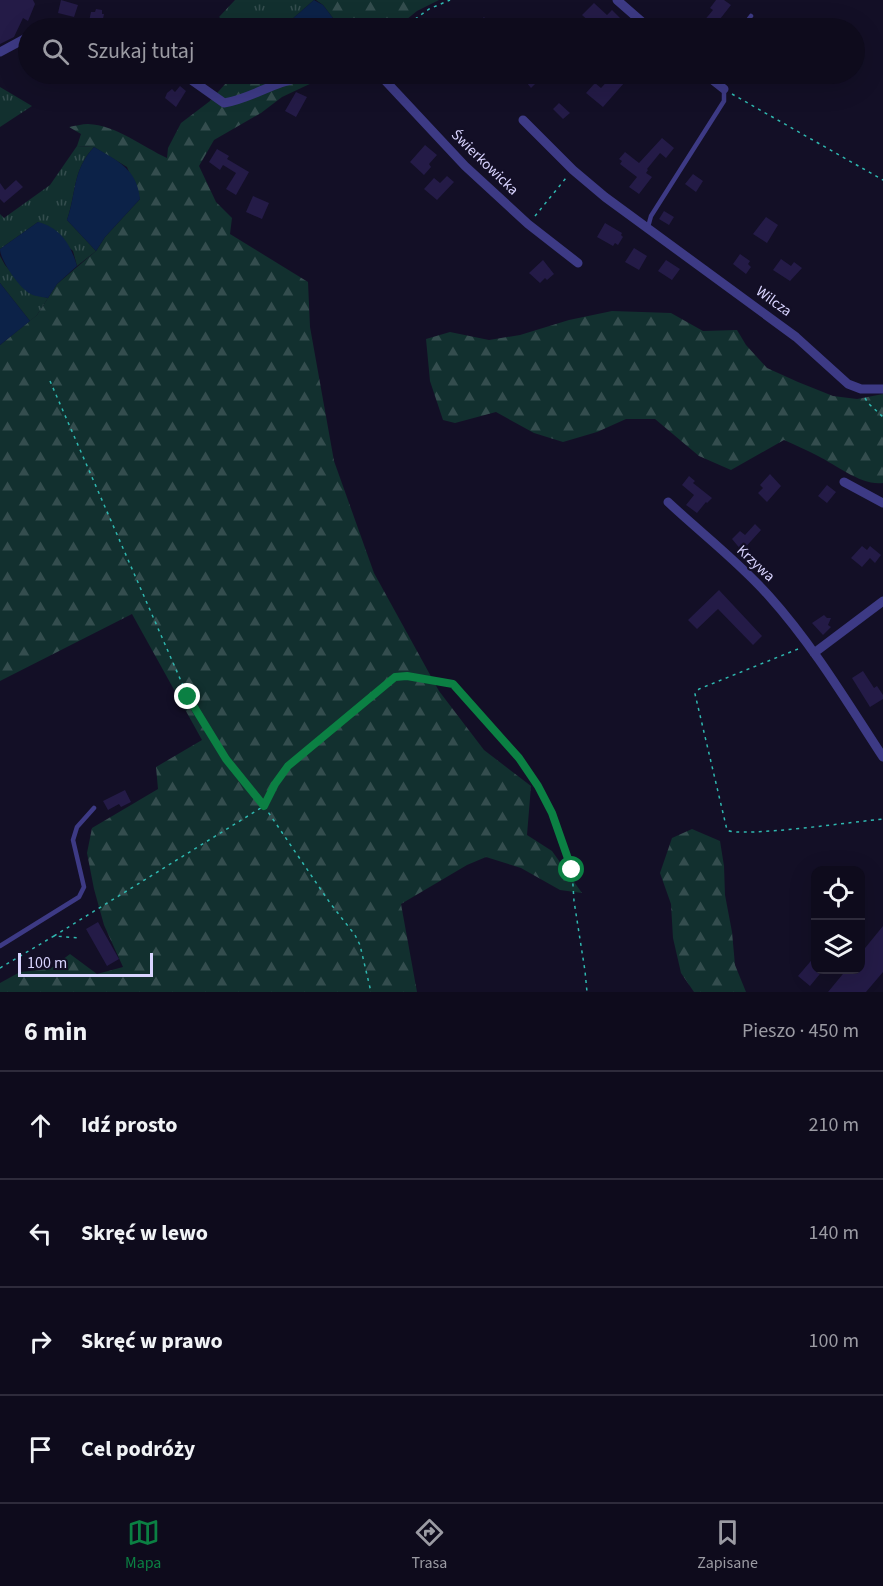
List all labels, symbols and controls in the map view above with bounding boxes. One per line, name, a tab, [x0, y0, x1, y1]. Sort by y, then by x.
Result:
search box	[18, 18, 865, 84]
icon: search	[39, 35, 72, 68]
text: Szukaj tutaj	[87, 35, 194, 67]
street label: Świerkowicka	[446, 125, 523, 200]
street label: Wilcza	[751, 281, 796, 322]
street label: Krzywa	[732, 540, 779, 587]
route end	[174, 683, 200, 709]
route start	[558, 856, 584, 882]
map controls	[811, 866, 865, 974]
button: locate	[811, 866, 865, 920]
button: layers	[811, 920, 865, 974]
scale bar	[18, 950, 153, 977]
text: 100 m	[27, 952, 67, 974]
text: 6 min	[24, 1013, 87, 1050]
text: Pieszo · 450 m	[742, 1017, 859, 1045]
icon: ahead	[24, 1109, 57, 1142]
text: Idź prosto	[81, 1109, 178, 1141]
text: 210 m	[809, 1111, 859, 1139]
icon: left	[24, 1217, 57, 1250]
text: Skręć w lewo	[81, 1217, 208, 1249]
text: 140 m	[809, 1219, 859, 1247]
icon: right	[24, 1325, 57, 1358]
text: Skręć w prawo	[81, 1325, 223, 1357]
text: 100 m	[809, 1327, 859, 1355]
icon: arrive	[24, 1433, 57, 1466]
text: Cel podróży	[81, 1433, 195, 1465]
tab: Mapa	[125, 1516, 161, 1574]
tab: Trasa	[411, 1516, 447, 1574]
tab: Zapisane	[697, 1516, 758, 1574]

